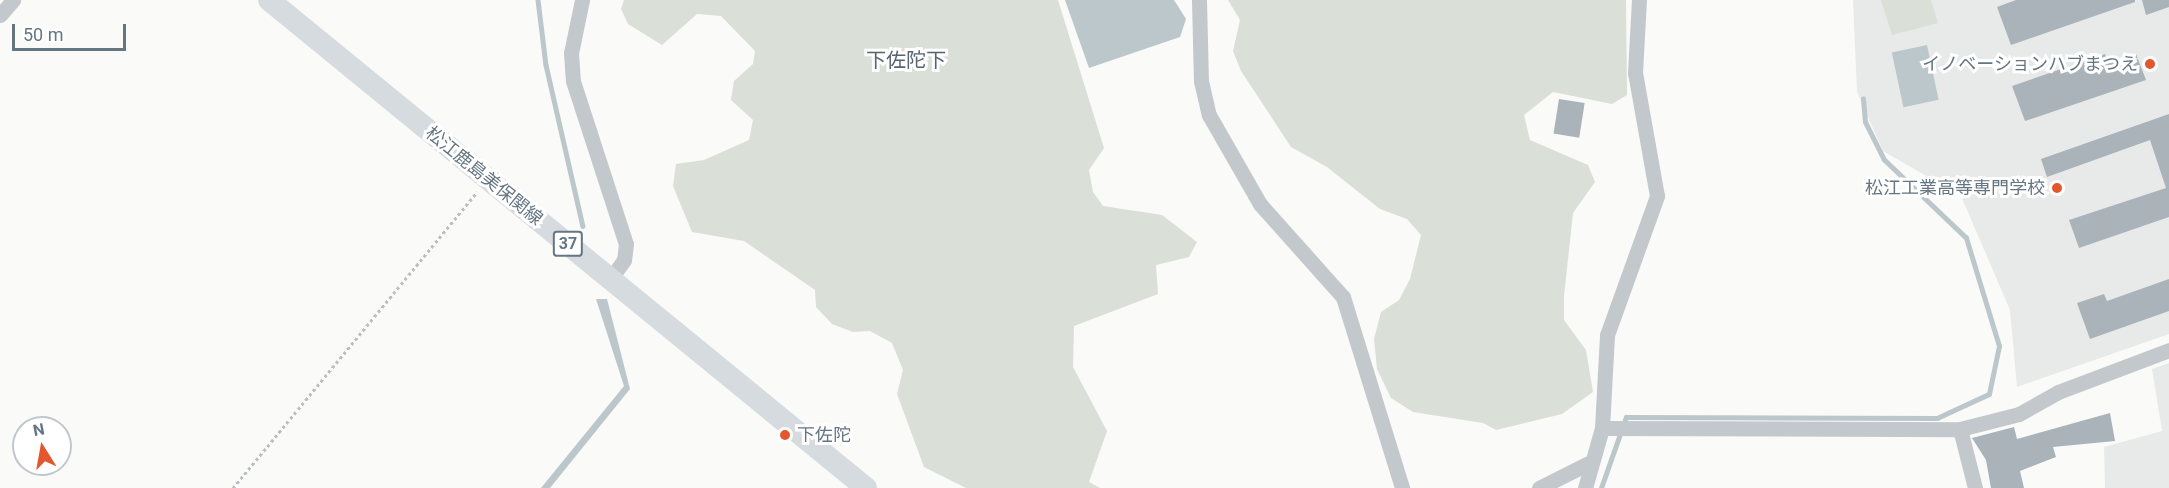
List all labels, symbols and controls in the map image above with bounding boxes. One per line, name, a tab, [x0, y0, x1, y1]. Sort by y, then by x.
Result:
scale bar	[15, 12, 129, 50]
text: 50 m	[23, 24, 63, 45]
district label: 下佐陀下	[866, 48, 946, 72]
place label: イノベーションハブまつえ	[1922, 53, 2138, 75]
marker: イノベーションハブまつえ	[2143, 57, 2157, 71]
street label: 松江鹿島美保関線	[421, 122, 547, 230]
place label: 松江工業高等専門学校	[1865, 177, 2045, 199]
marker: 松江工業高等専門学校	[2050, 181, 2064, 195]
road number: 37	[552, 231, 584, 257]
north arrow	[12, 416, 72, 476]
text: N	[31, 419, 46, 440]
place label: 下佐陀	[797, 424, 851, 446]
marker: 下佐陀	[778, 428, 792, 442]

